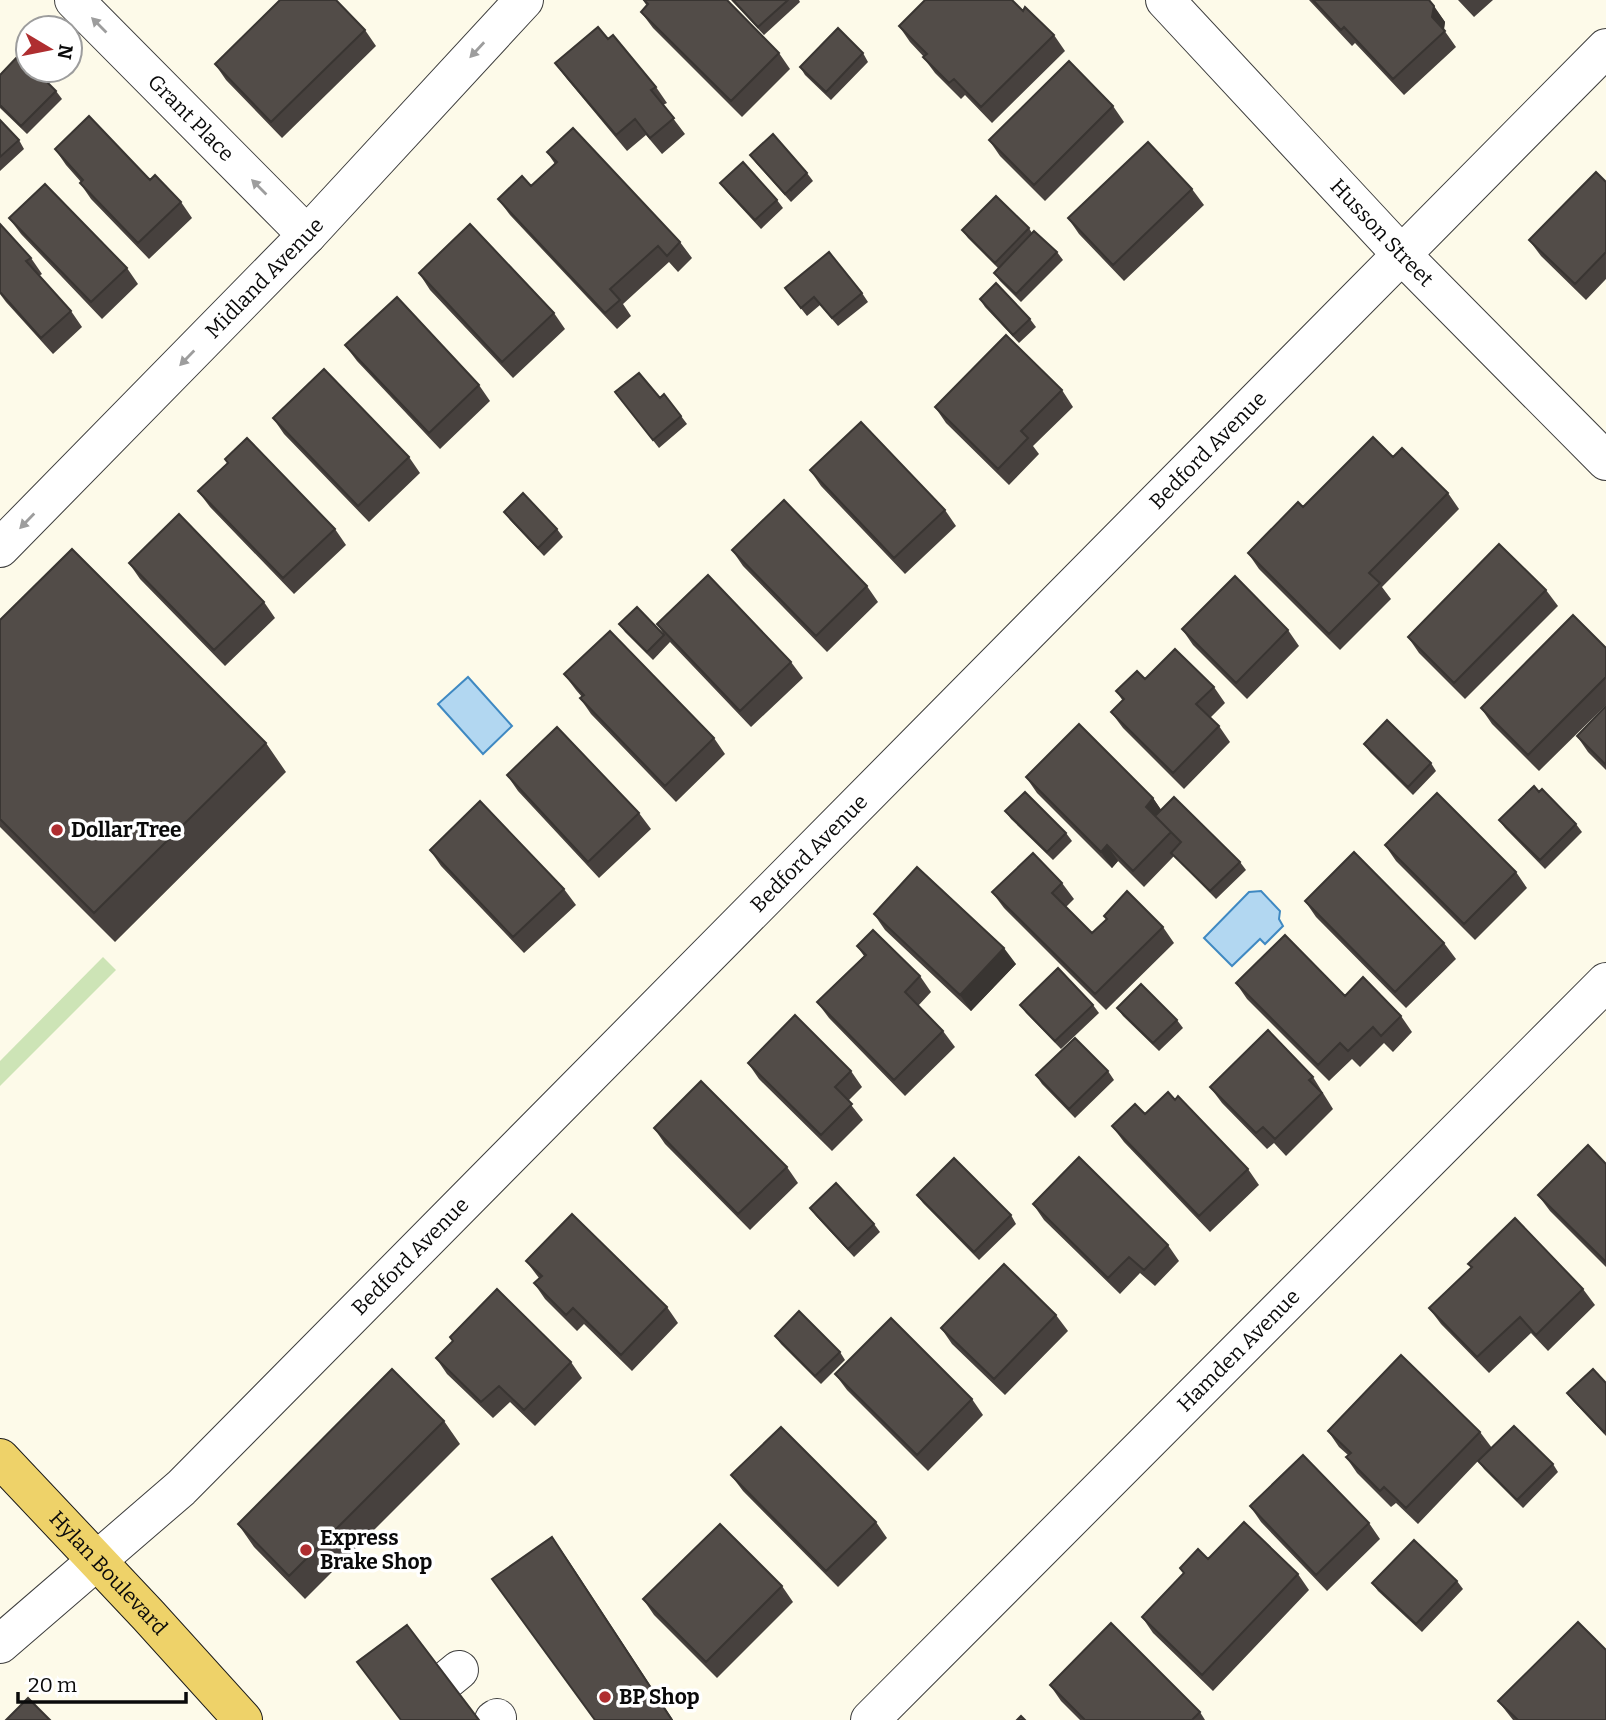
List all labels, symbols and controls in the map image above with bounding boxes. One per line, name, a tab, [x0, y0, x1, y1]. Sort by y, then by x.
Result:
north arrow	[14, 14, 84, 84]
one-way arrow	[91, 17, 107, 33]
one-way arrow	[469, 41, 485, 59]
text: N	[53, 43, 78, 61]
street label: Grant Place	[142, 69, 240, 167]
street label: Husson Street	[1325, 173, 1439, 292]
one-way arrow	[251, 179, 268, 195]
street label: Midland Avenue	[200, 212, 329, 344]
one-way arrow	[179, 349, 195, 366]
street label: Bedford Avenue	[1144, 386, 1272, 515]
one-way arrow	[19, 512, 36, 529]
street label: Bedford Avenue	[745, 789, 873, 918]
place label: Dollar Tree	[71, 817, 182, 843]
marker: Dollar Tree	[49, 822, 65, 838]
street label: Bedford Avenue	[346, 1192, 474, 1321]
street label: Hamden Avenue	[1172, 1283, 1305, 1417]
street label: Hylan Boulevard	[44, 1506, 173, 1641]
place label: Express Brake Shop	[320, 1525, 433, 1575]
marker: Express Brake Shop	[298, 1542, 314, 1558]
scale bar	[18, 1660, 186, 1704]
text: 20 m	[28, 1672, 77, 1698]
place label: BP Shop	[619, 1684, 700, 1710]
marker: BP Shop	[597, 1689, 613, 1705]

